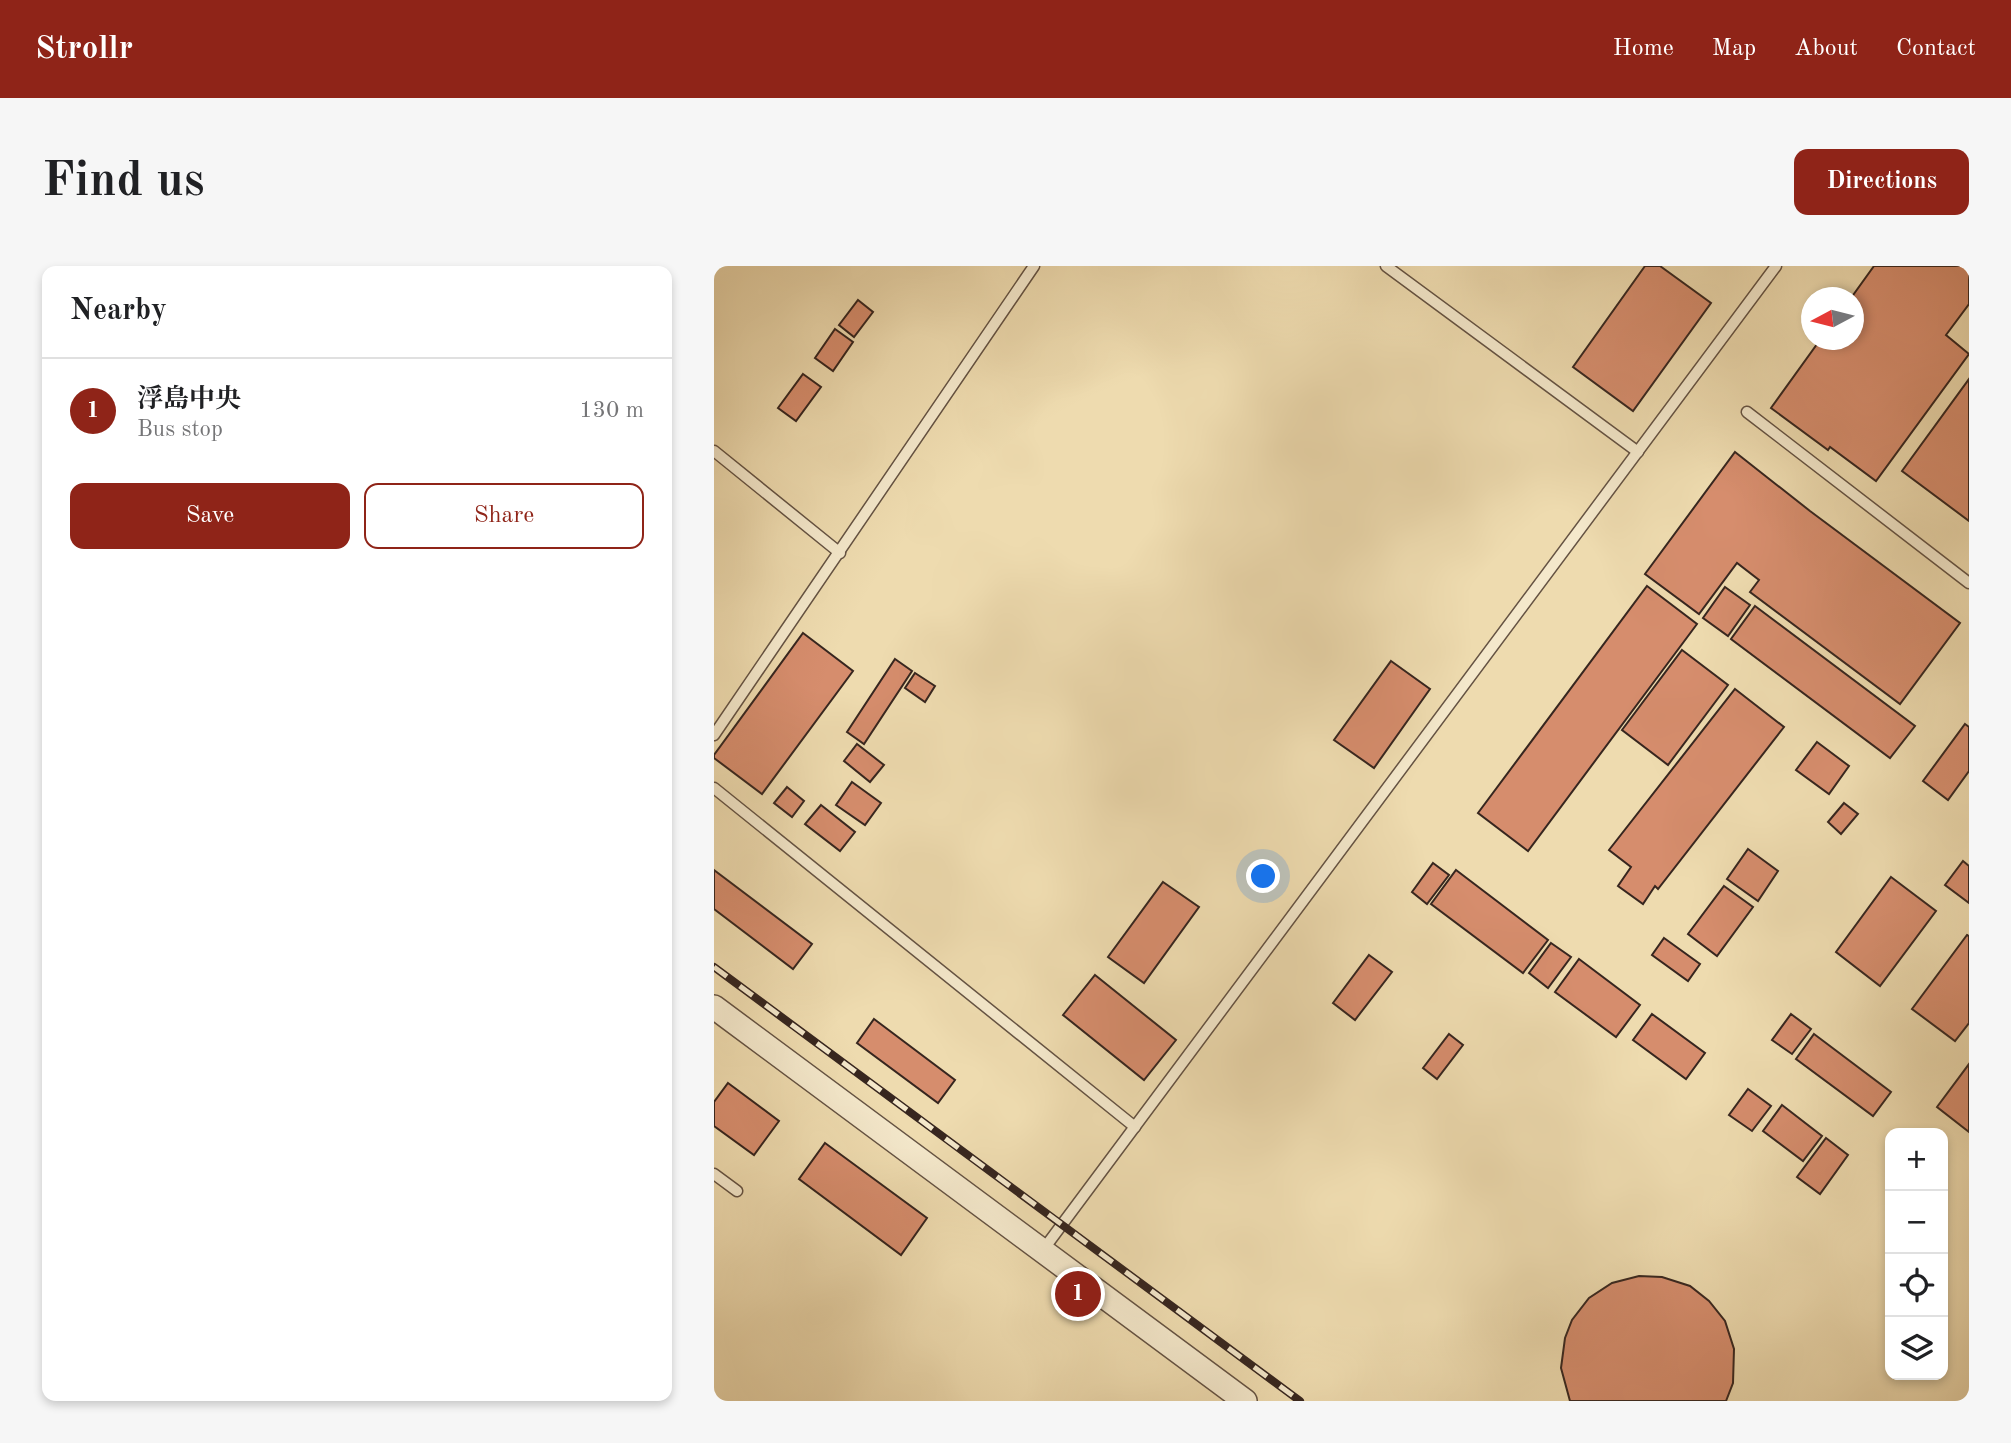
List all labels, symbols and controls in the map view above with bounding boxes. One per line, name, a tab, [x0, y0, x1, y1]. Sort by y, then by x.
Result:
text: Strollr	[35, 33, 133, 66]
text: Home	[1613, 37, 1674, 61]
text: Map	[1712, 37, 1756, 61]
text: About	[1794, 37, 1858, 61]
text: Contact	[1896, 37, 1976, 61]
button: Directions	[1794, 149, 1969, 215]
text: Find us	[42, 158, 205, 207]
north arrow	[1801, 287, 1864, 350]
text: Nearby	[70, 296, 167, 326]
text: 浮島中央	[137, 387, 241, 413]
text: 1	[86, 399, 100, 422]
text: 130 m	[579, 399, 644, 422]
text: Bus stop	[137, 418, 223, 441]
button: Save	[70, 483, 350, 549]
button: Share	[364, 483, 644, 549]
your location	[1246, 859, 1280, 893]
map controls	[1885, 1128, 1948, 1380]
button: +	[1885, 1128, 1948, 1191]
button: −	[1885, 1191, 1948, 1254]
button: locate	[1885, 1254, 1948, 1317]
pin: 1	[1055, 1268, 1101, 1320]
button: layers	[1885, 1317, 1948, 1380]

